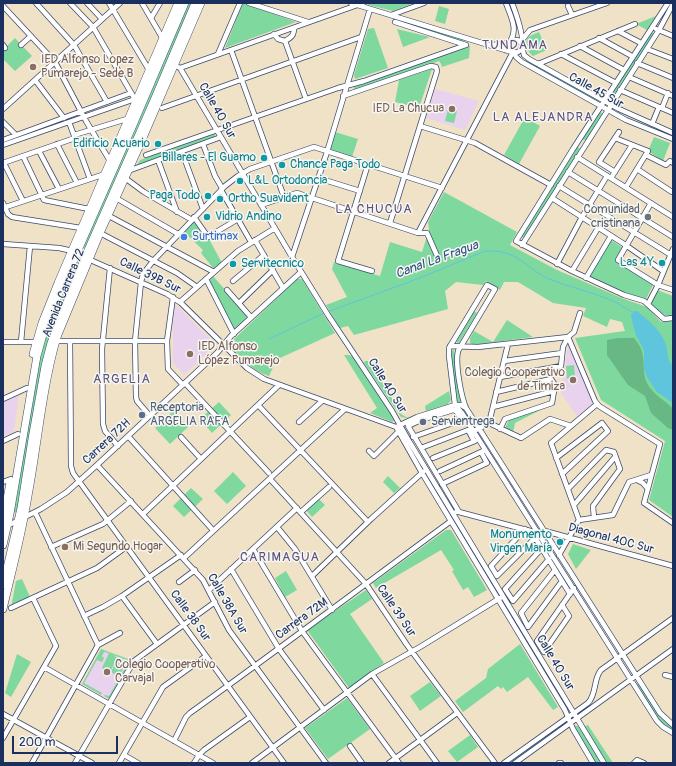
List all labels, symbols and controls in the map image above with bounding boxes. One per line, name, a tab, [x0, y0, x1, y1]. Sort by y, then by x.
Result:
district label: TUNDAMA	[482, 38, 548, 54]
place label: IED Alfonso Lopez Pumarejo - Sede B	[41, 53, 134, 81]
marker: IED Alfonso Lopez Pumarejo - Sede B	[28, 62, 38, 72]
street label: Calle 45 Sur	[566, 70, 626, 112]
street label: Calle 40 Sur	[195, 80, 239, 142]
place label: IED La Chucua	[373, 102, 444, 116]
marker: IED La Chucua	[447, 104, 457, 114]
district label: LA ALEJANDRA	[493, 110, 593, 126]
place label: Edificio Acuario	[73, 137, 150, 151]
marker: Edificio Acuario	[153, 139, 163, 149]
place label: Billares - El Guamo	[162, 151, 256, 165]
marker: Billares - El Guamo	[259, 153, 269, 163]
place label: Chance Paga Todo	[290, 158, 380, 172]
marker: Chance Paga Todo	[277, 160, 287, 170]
place label: L&L Ortodoncia	[248, 174, 327, 188]
marker: L&L Ortodoncia	[235, 176, 245, 186]
place label: Paga Todo	[149, 189, 200, 203]
marker: Paga Todo	[203, 191, 213, 201]
place label: Ortho Suavident	[228, 192, 309, 206]
marker: Ortho Suavident	[215, 194, 225, 204]
district label: LA CHUCUA	[335, 202, 413, 218]
place label: Comunidad cristinana	[584, 203, 640, 231]
place label: Vidrio Andino	[215, 210, 282, 224]
marker: Vidrio Andino	[202, 212, 212, 222]
marker: Comunidad cristinana	[643, 212, 653, 222]
place label: Surtimax	[192, 230, 238, 244]
marker: Surtimax	[179, 232, 189, 242]
water label: Canal La Fragua	[394, 238, 480, 282]
street label: Avenida Carrera 72	[40, 247, 88, 339]
street label: Calle 39B Sur	[117, 255, 183, 297]
place label: Las 4Y	[620, 256, 654, 270]
place label: Servitecnico	[241, 257, 304, 271]
marker: Las 4Y	[657, 258, 667, 268]
marker: Servitecnico	[228, 259, 238, 269]
place label: IED Alfonso López Pumarejo	[198, 340, 279, 368]
marker: IED Alfonso López Pumarejo	[185, 349, 195, 359]
street label: Calle 40 Sur	[364, 356, 410, 416]
place label: Colegio Cooperativo de Timiza	[464, 366, 565, 394]
district label: ARGELIA	[93, 372, 151, 388]
marker: Colegio Cooperativo de Timiza	[568, 375, 578, 385]
place label: Receptoria ARGELIA RAFA	[150, 401, 229, 429]
marker: Receptoria ARGELIA RAFA	[137, 410, 147, 420]
place label: Servientrega	[431, 415, 494, 429]
street label: Carrera 72H	[80, 416, 134, 468]
marker: Servientrega	[418, 417, 428, 427]
street label: Diagonal 40C Sur	[567, 521, 655, 557]
place label: Monumento Virgen María	[490, 528, 552, 556]
marker: Monumento Virgen María	[555, 537, 565, 547]
place label: Mi Segundo Hogar	[73, 540, 163, 554]
marker: Mi Segundo Hogar	[60, 542, 70, 552]
district label: CARIMAGUA	[240, 550, 320, 566]
street label: Calle 38A Sur	[204, 571, 250, 637]
street label: Calle 39 Sur	[373, 582, 419, 640]
street label: Calle 38 Sur	[167, 588, 213, 644]
street label: Carrera 72M	[273, 595, 331, 643]
street label: Calle 40 Sur	[533, 633, 577, 693]
place label: Colegio Cooperativo Carvajal	[115, 658, 216, 686]
marker: Colegio Cooperativo Carvajal	[102, 667, 112, 677]
scale bar	[14, 728, 120, 754]
text: 200 m	[19, 735, 55, 750]

